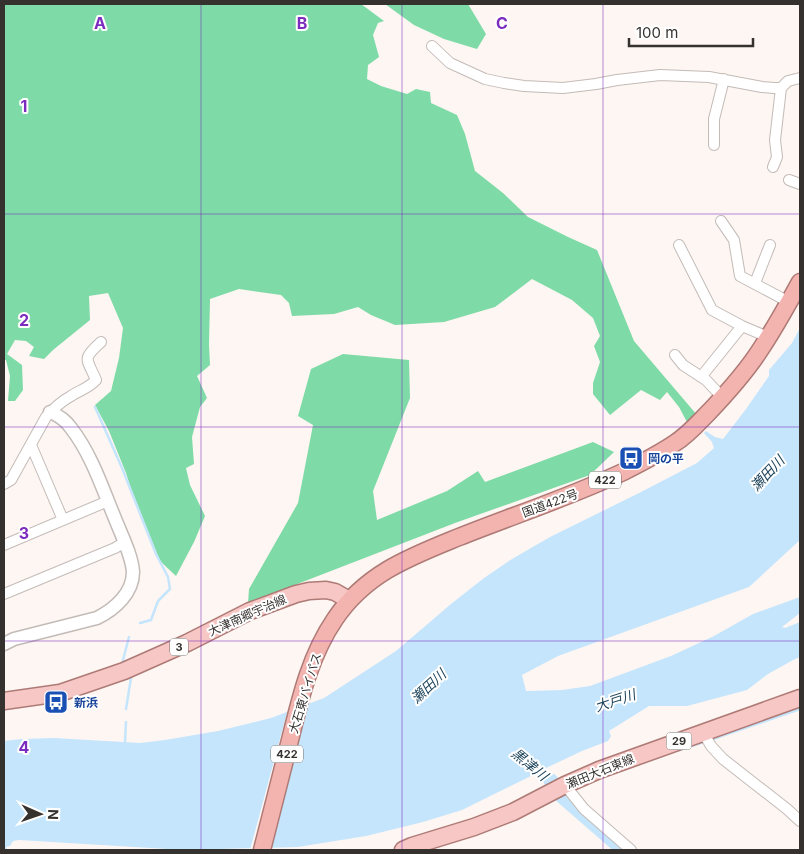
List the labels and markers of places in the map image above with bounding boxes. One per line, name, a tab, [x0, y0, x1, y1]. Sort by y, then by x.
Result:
bus stop icon: 岡の平	[618, 445, 644, 471]
place label: 岡の平	[648, 451, 684, 466]
bus stop icon: 新浜	[43, 689, 69, 715]
place label: 新浜	[74, 695, 98, 710]

